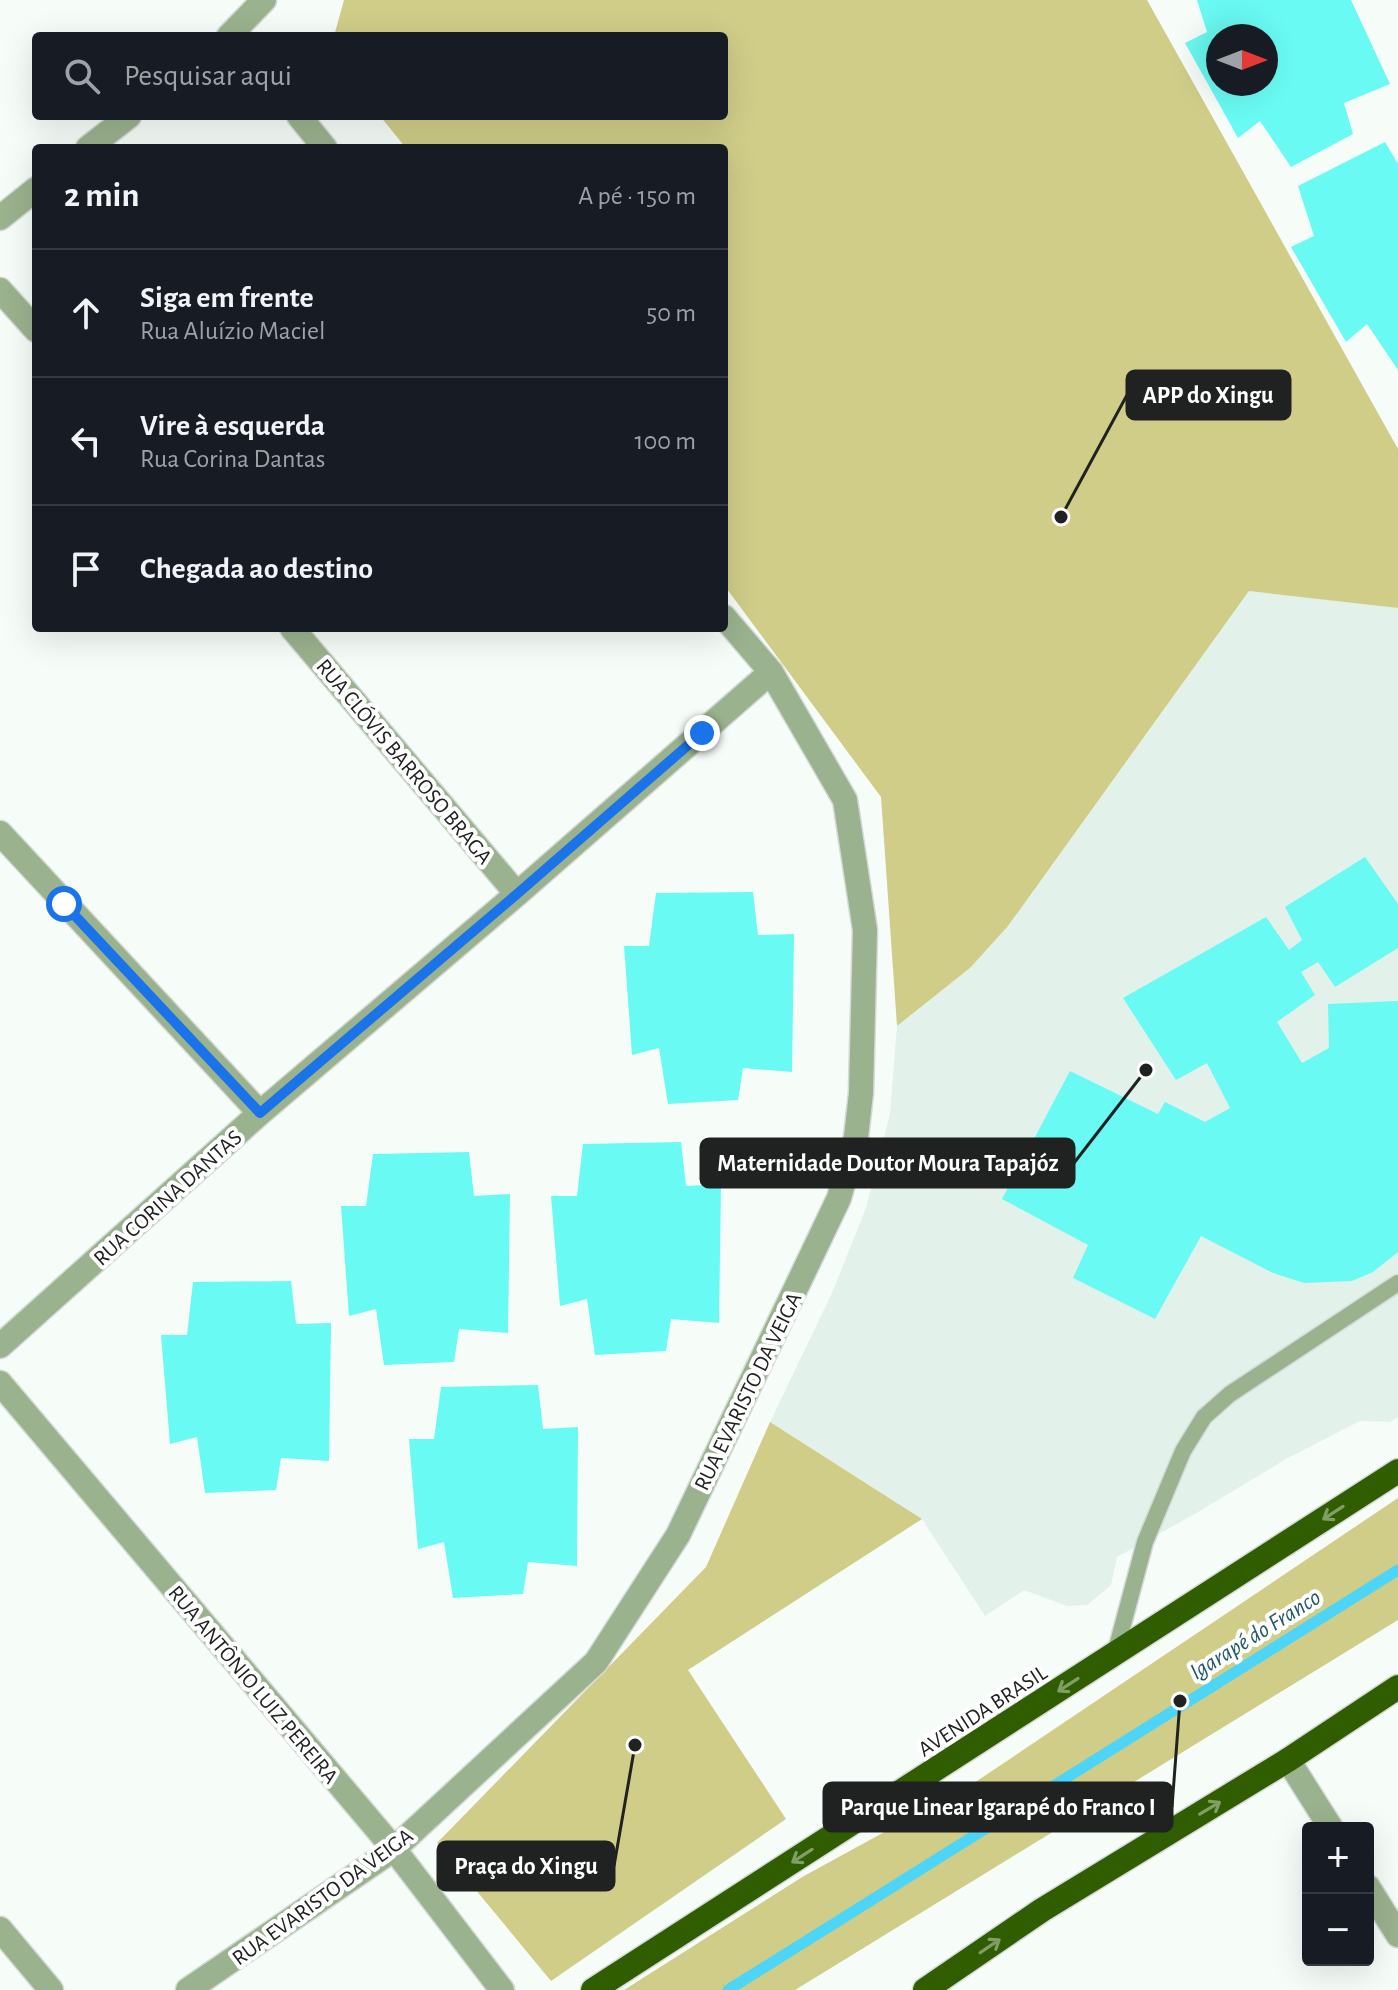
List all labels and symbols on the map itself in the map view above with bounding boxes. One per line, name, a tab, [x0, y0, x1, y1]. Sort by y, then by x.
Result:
north arrow	[1206, 24, 1278, 96]
callout: APP do Xingu	[1127, 371, 1290, 419]
text: APP do Xingu	[1142, 384, 1274, 408]
street label: RUA CLÓVIS BARROSO BRAGA	[312, 654, 497, 869]
route end	[684, 715, 720, 751]
route start	[46, 886, 82, 922]
street label: RUA CORINA DANTAS	[90, 1126, 246, 1270]
callout: Maternidade Doutor Moura Tapajóz	[701, 1139, 1074, 1187]
text: Maternidade Doutor Moura Tapajóz	[717, 1152, 1059, 1176]
street label: RUA EVARISTO DA VEIGA	[690, 1289, 805, 1494]
one-way arrow	[1322, 1505, 1344, 1521]
street label: RUA ANTÔNIO LUIZ PEREIRA	[164, 1581, 343, 1788]
water label: Igarapé do Franco	[1186, 1585, 1325, 1684]
street label: AVENIDA BRASIL	[914, 1661, 1052, 1761]
one-way arrow	[1057, 1677, 1079, 1694]
callout: Parque Linear Igarapé do Franco I	[824, 1783, 1172, 1831]
text: Parque Linear Igarapé do Franco I	[840, 1796, 1156, 1820]
one-way arrow	[1198, 1800, 1221, 1816]
street label: RUA EVARISTO DA VEIGA	[228, 1824, 417, 1970]
callout: Praça do Xingu	[438, 1842, 614, 1890]
one-way arrow	[791, 1849, 814, 1865]
text: Praça do Xingu	[454, 1855, 598, 1879]
one-way arrow	[978, 1938, 1000, 1955]

